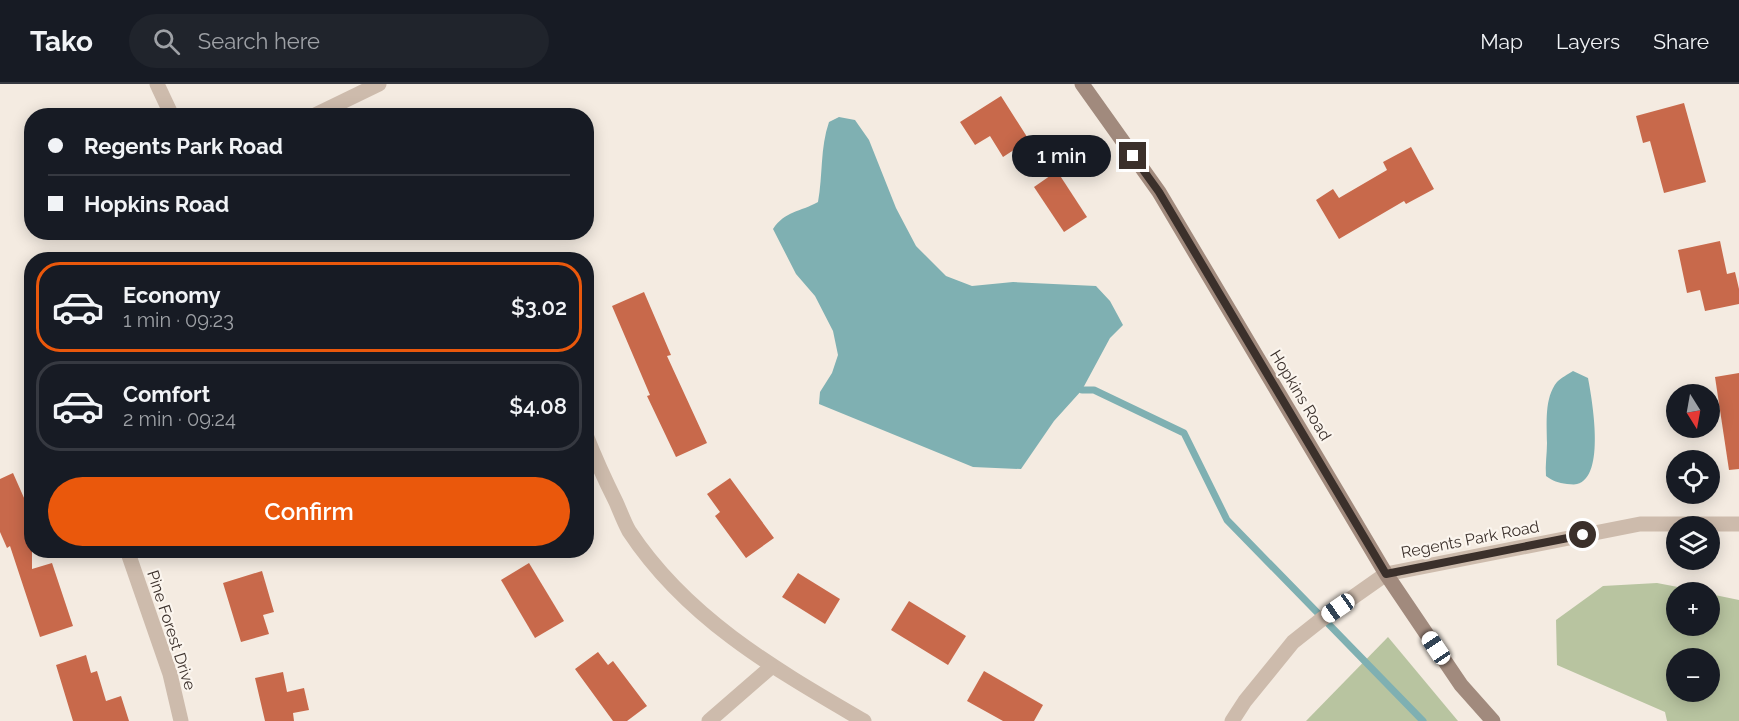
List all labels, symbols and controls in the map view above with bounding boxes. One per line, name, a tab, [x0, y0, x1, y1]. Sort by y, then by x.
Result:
search box	[129, 14, 549, 68]
text: Tako	[30, 25, 93, 58]
icon: search	[150, 25, 183, 58]
text: Search here	[198, 28, 320, 54]
text: Map	[1480, 29, 1523, 54]
text: Layers	[1556, 29, 1620, 54]
text: Share	[1653, 29, 1709, 54]
text: Regents Park Road	[84, 133, 283, 159]
callout: 1 min	[1013, 135, 1112, 177]
route end	[1119, 142, 1146, 169]
text: 1 min	[1037, 144, 1086, 168]
text: Hopkins Road	[84, 191, 229, 217]
icon: car	[51, 280, 105, 334]
text: Economy	[123, 282, 221, 308]
text: $3.02	[511, 294, 567, 320]
text: 1 min · 09:23	[123, 308, 234, 332]
street label: Hopkins Road	[1266, 346, 1335, 444]
icon: car	[51, 379, 105, 433]
text: Comfort	[123, 381, 210, 407]
north arrow	[1666, 384, 1720, 438]
map controls	[1666, 384, 1720, 702]
text: $4.08	[509, 393, 567, 419]
text: 2 min · 09:24	[123, 407, 236, 431]
button: locate	[1666, 450, 1720, 504]
button: Confirm	[48, 477, 570, 546]
button: layers	[1666, 516, 1720, 570]
street label: Regents Park Road	[1399, 517, 1541, 562]
route start	[1569, 521, 1596, 548]
street label: Pine Forest Drive	[143, 568, 200, 692]
button: +	[1666, 582, 1720, 636]
car	[1318, 590, 1358, 626]
car	[1418, 628, 1454, 668]
button: −	[1666, 648, 1720, 702]

